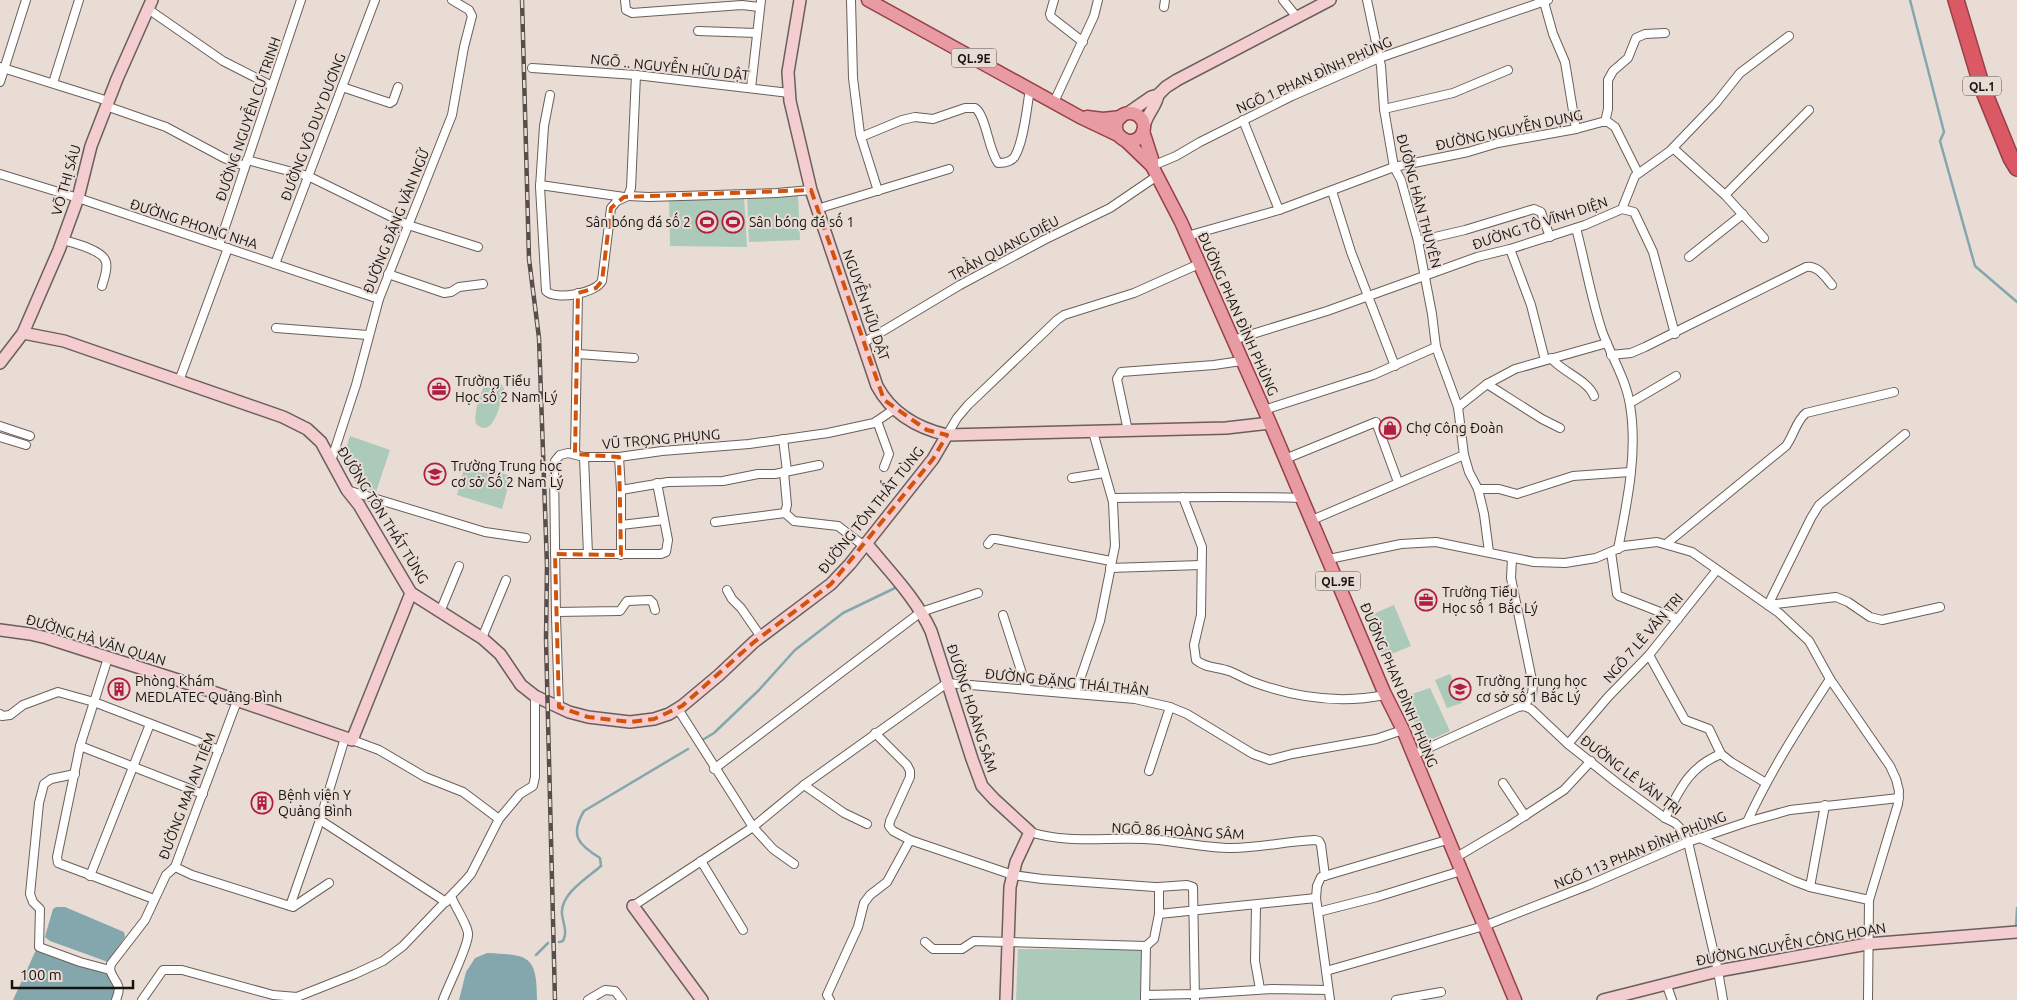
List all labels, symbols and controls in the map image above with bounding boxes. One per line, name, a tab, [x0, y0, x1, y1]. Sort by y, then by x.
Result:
street label: NGÕ 1 PHAN ĐÌNH PHÙNG	[1233, 32, 1394, 117]
street label: ĐƯỜNG NGUYỄN CƯ TRINH	[208, 33, 284, 203]
street label: NGÕ .. NGUYỄN HỮU DẬT	[590, 46, 751, 83]
road number: QL.9E	[952, 48, 996, 68]
street label: ĐƯỜNG VÕ DUY DƯƠNG	[276, 50, 349, 203]
road number: QL.1	[1963, 76, 2001, 95]
street label: ĐƯỜNG NGUYỄN DỤNG	[1433, 102, 1584, 153]
street label: ĐƯỜNG HÀN THUYÊN	[1393, 132, 1446, 270]
street label: VÕ THỊ SÁU	[46, 142, 84, 217]
street label: ĐƯỜNG ĐẶNG VĂN NGỮ	[358, 145, 433, 296]
street label: ĐƯỜNG TÔ VĨNH DIỆN	[1470, 192, 1610, 252]
street label: ĐƯỜNG PHONG NHA	[128, 194, 260, 252]
street label: TRẦN QUANG DIỆU	[944, 208, 1062, 284]
sports icon: Sân bóng đá số 2	[695, 210, 719, 234]
sports icon: Sân bóng đá số 1	[721, 210, 745, 234]
place label: Sân bóng đá số 2	[586, 212, 691, 230]
place label: Sân bóng đá số 1	[749, 212, 854, 230]
street label: ĐƯỜNG PHAN ĐÌNH PHÙNG	[1195, 229, 1283, 398]
street label: NGUYỄN HỮU DẬT	[840, 246, 897, 363]
place label: Trường Tiểu Học số 2 Nam Lý	[455, 373, 558, 405]
office icon: Trường Tiểu Học số 2 Nam Lý	[427, 377, 451, 401]
shop icon: Chợ Công Đoàn	[1378, 416, 1402, 440]
place label: Chợ Công Đoàn	[1406, 420, 1504, 436]
street label: VŨ TRỌNG PHỤNG	[601, 424, 721, 452]
street label: ĐƯỜNG TÔN THẤT TÙNG	[334, 441, 436, 586]
street label: ĐƯỜNG TÔN THẤT TÙNG	[811, 441, 927, 577]
place label: Trường Trung học cơ sở Số 2 Nam Lý	[451, 458, 564, 490]
school or university icon: Trường Trung học cơ sở Số 2 Nam Lý	[423, 462, 447, 486]
road number: QL.9E	[1316, 572, 1360, 590]
place label: Trường Tiểu Học số 1 Bắc Lý	[1442, 584, 1538, 616]
office icon: Trường Tiểu Học số 1 Bắc Lý	[1414, 588, 1438, 612]
street label: NGÕ 7 LÊ VĂN TRI	[1598, 589, 1686, 686]
street label: ĐƯỜNG PHAN ĐÌNH PHÙNG	[1357, 600, 1442, 770]
street label: ĐƯỜNG HÀ VĂN QUAN	[24, 610, 168, 669]
street label: ĐƯỜNG HOÀNG SÂM	[944, 641, 1002, 774]
street label: ĐƯỜNG ĐẶNG THÁI THÂN	[984, 664, 1150, 699]
place label: Phòng Khám MEDLATEC Quảng Bình	[135, 673, 282, 705]
place label: Trường Trung học cơ sở số 1 Bắc Lý	[1476, 673, 1587, 705]
building icon: Phòng Khám MEDLATEC Quảng Bình	[107, 677, 131, 701]
school or university icon: Trường Trung học cơ sở số 1 Bắc Lý	[1448, 677, 1472, 701]
street label: ĐƯỜNG MAI AN TIÊM	[154, 730, 219, 862]
street label: ĐƯỜNG LÊ VĂN TRI	[1577, 731, 1685, 818]
place label: Bệnh viện Y Quảng Bình	[278, 787, 352, 819]
building icon: Bệnh viện Y Quảng Bình	[250, 791, 274, 815]
street label: NGÕ 113 PHAN ĐÌNH PHÙNG	[1551, 806, 1728, 892]
street label: NGÕ 86 HOÀNG SÂM	[1111, 818, 1245, 842]
street label: ĐƯỜNG NGUYỄN CÔNG HOAN	[1694, 915, 1887, 969]
scale bar	[12, 958, 134, 990]
text: 100 m	[20, 966, 62, 983]

